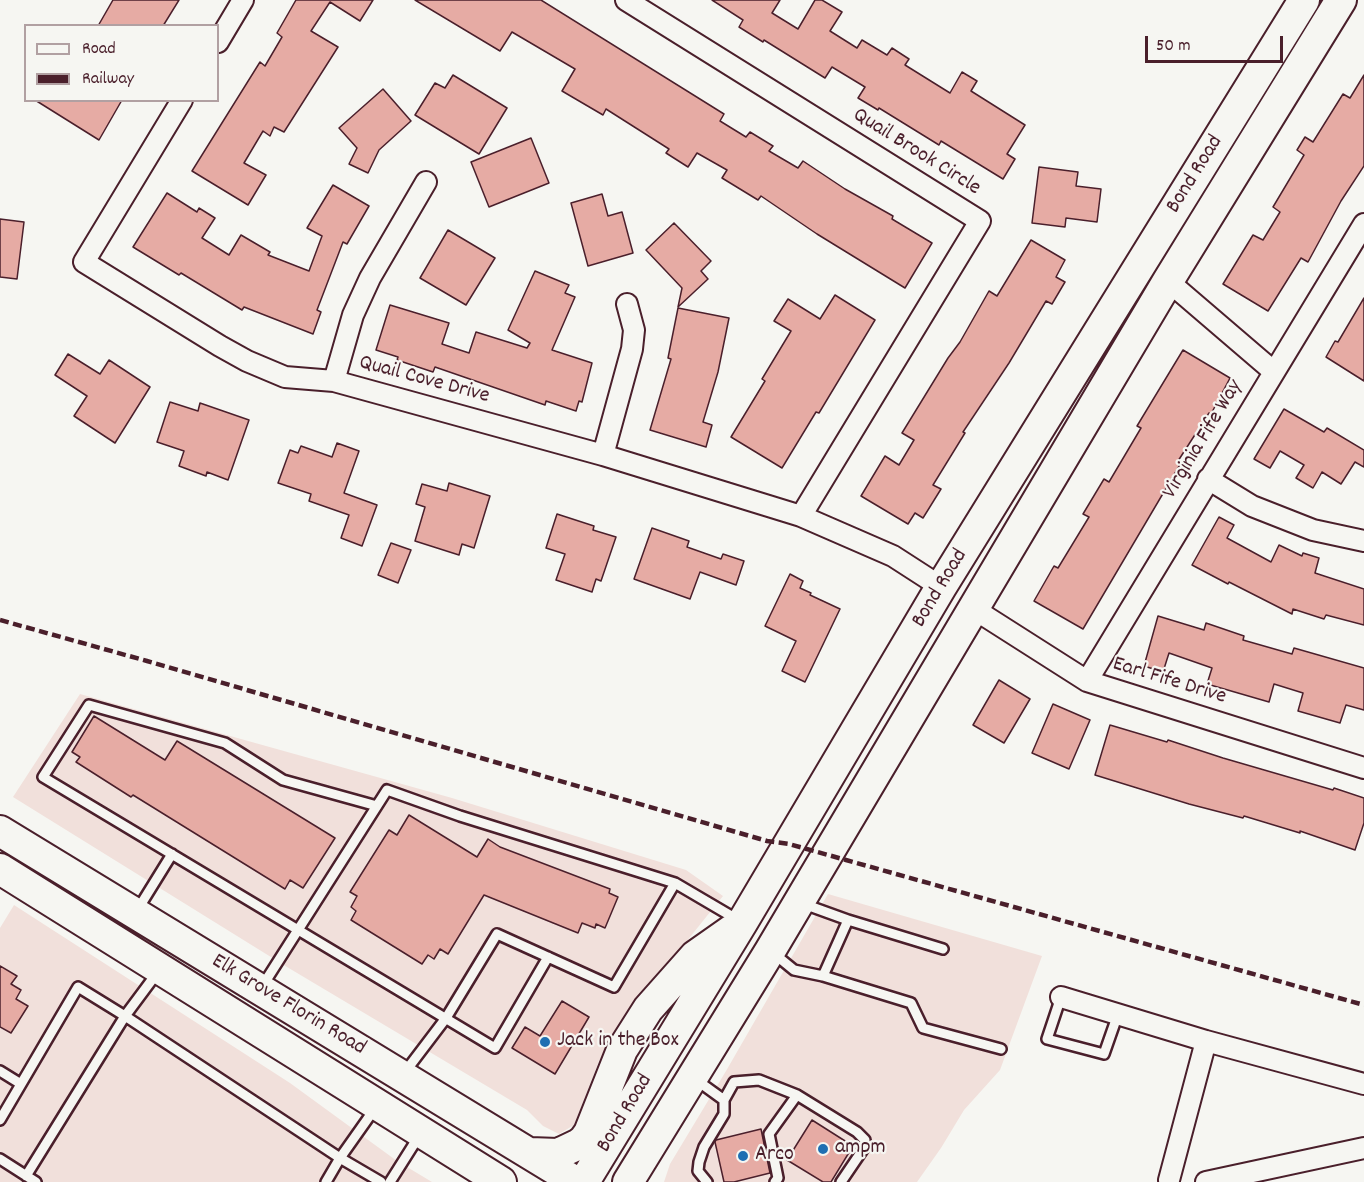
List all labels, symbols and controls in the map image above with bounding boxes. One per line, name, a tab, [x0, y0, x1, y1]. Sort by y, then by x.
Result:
legend	[24, 24, 219, 102]
scale bar	[1148, 24, 1286, 62]
text: 50 m	[1156, 34, 1191, 59]
text: Road	[82, 37, 116, 62]
text: Railway	[82, 67, 134, 92]
street label: Quail Brook Circle	[847, 103, 985, 203]
street label: Bond Road	[1162, 131, 1230, 219]
street label: Quail Cove Drive	[356, 351, 492, 411]
street label: Virginia Fife Way	[1158, 376, 1250, 504]
street label: Bond Road	[907, 545, 975, 633]
street label: Earl Fife Drive	[1109, 652, 1229, 712]
street label: Elk Grove Florin Road	[206, 949, 370, 1063]
place label: Jack in the Box	[557, 1029, 679, 1055]
marker: Jack in the Box	[538, 1035, 552, 1049]
street label: Bond Road	[592, 1070, 660, 1158]
place label: ampm	[835, 1136, 886, 1162]
marker: ampm	[816, 1142, 830, 1156]
place label: Arco	[755, 1143, 794, 1169]
marker: Arco	[736, 1149, 750, 1163]

